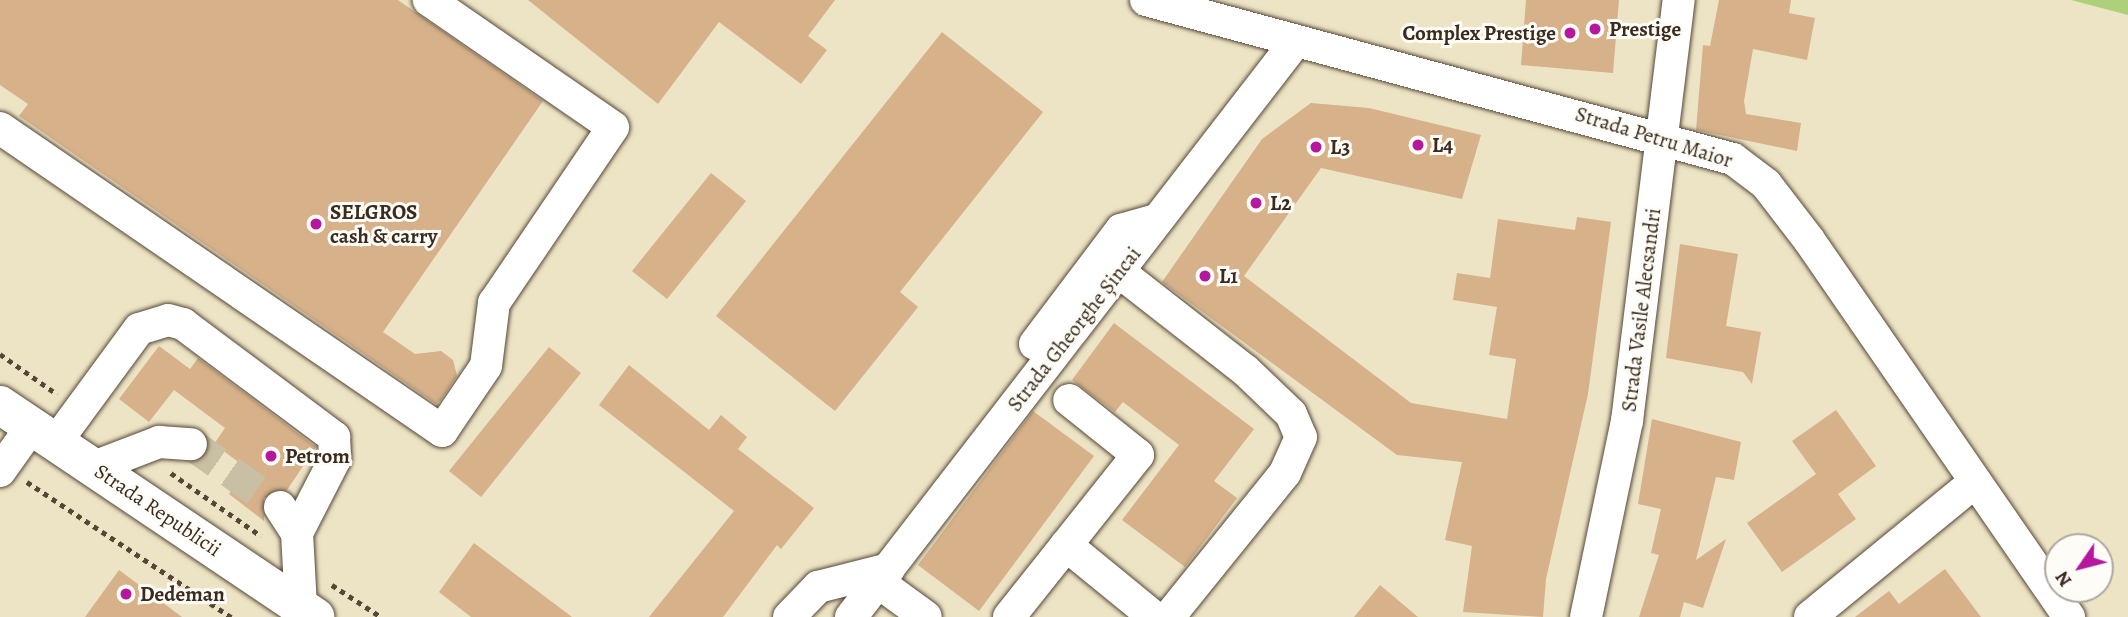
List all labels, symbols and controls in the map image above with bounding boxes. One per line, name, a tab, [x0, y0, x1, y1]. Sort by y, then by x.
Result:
place label: Prestige	[1609, 16, 1681, 42]
place label: Complex Prestige	[1402, 20, 1556, 46]
marker: Prestige	[1587, 21, 1603, 37]
marker: Complex Prestige	[1562, 25, 1578, 41]
street label: Strada Petru Maior	[1572, 101, 1736, 173]
place label: L4	[1432, 132, 1453, 158]
place label: L3	[1330, 134, 1350, 160]
marker: L4	[1410, 137, 1426, 153]
marker: L3	[1308, 139, 1324, 155]
place label: L2	[1270, 190, 1291, 216]
marker: L2	[1248, 195, 1264, 211]
place label: SELGROS cash & carry	[330, 199, 438, 249]
street label: Strada Vasile Alecsandri	[1616, 207, 1666, 413]
marker: SELGROS cash & carry	[308, 216, 324, 232]
street label: Strada Gheorghe Șincai	[1002, 242, 1146, 416]
place label: L1	[1219, 263, 1238, 289]
marker: L1	[1197, 268, 1213, 284]
place label: Petrom	[285, 443, 350, 469]
marker: Petrom	[263, 448, 279, 464]
street label: Strada Republicii	[90, 458, 226, 562]
north arrow	[2044, 533, 2114, 603]
text: N	[2049, 566, 2078, 592]
place label: Dedeman	[140, 581, 225, 607]
marker: Dedeman	[118, 586, 134, 602]

